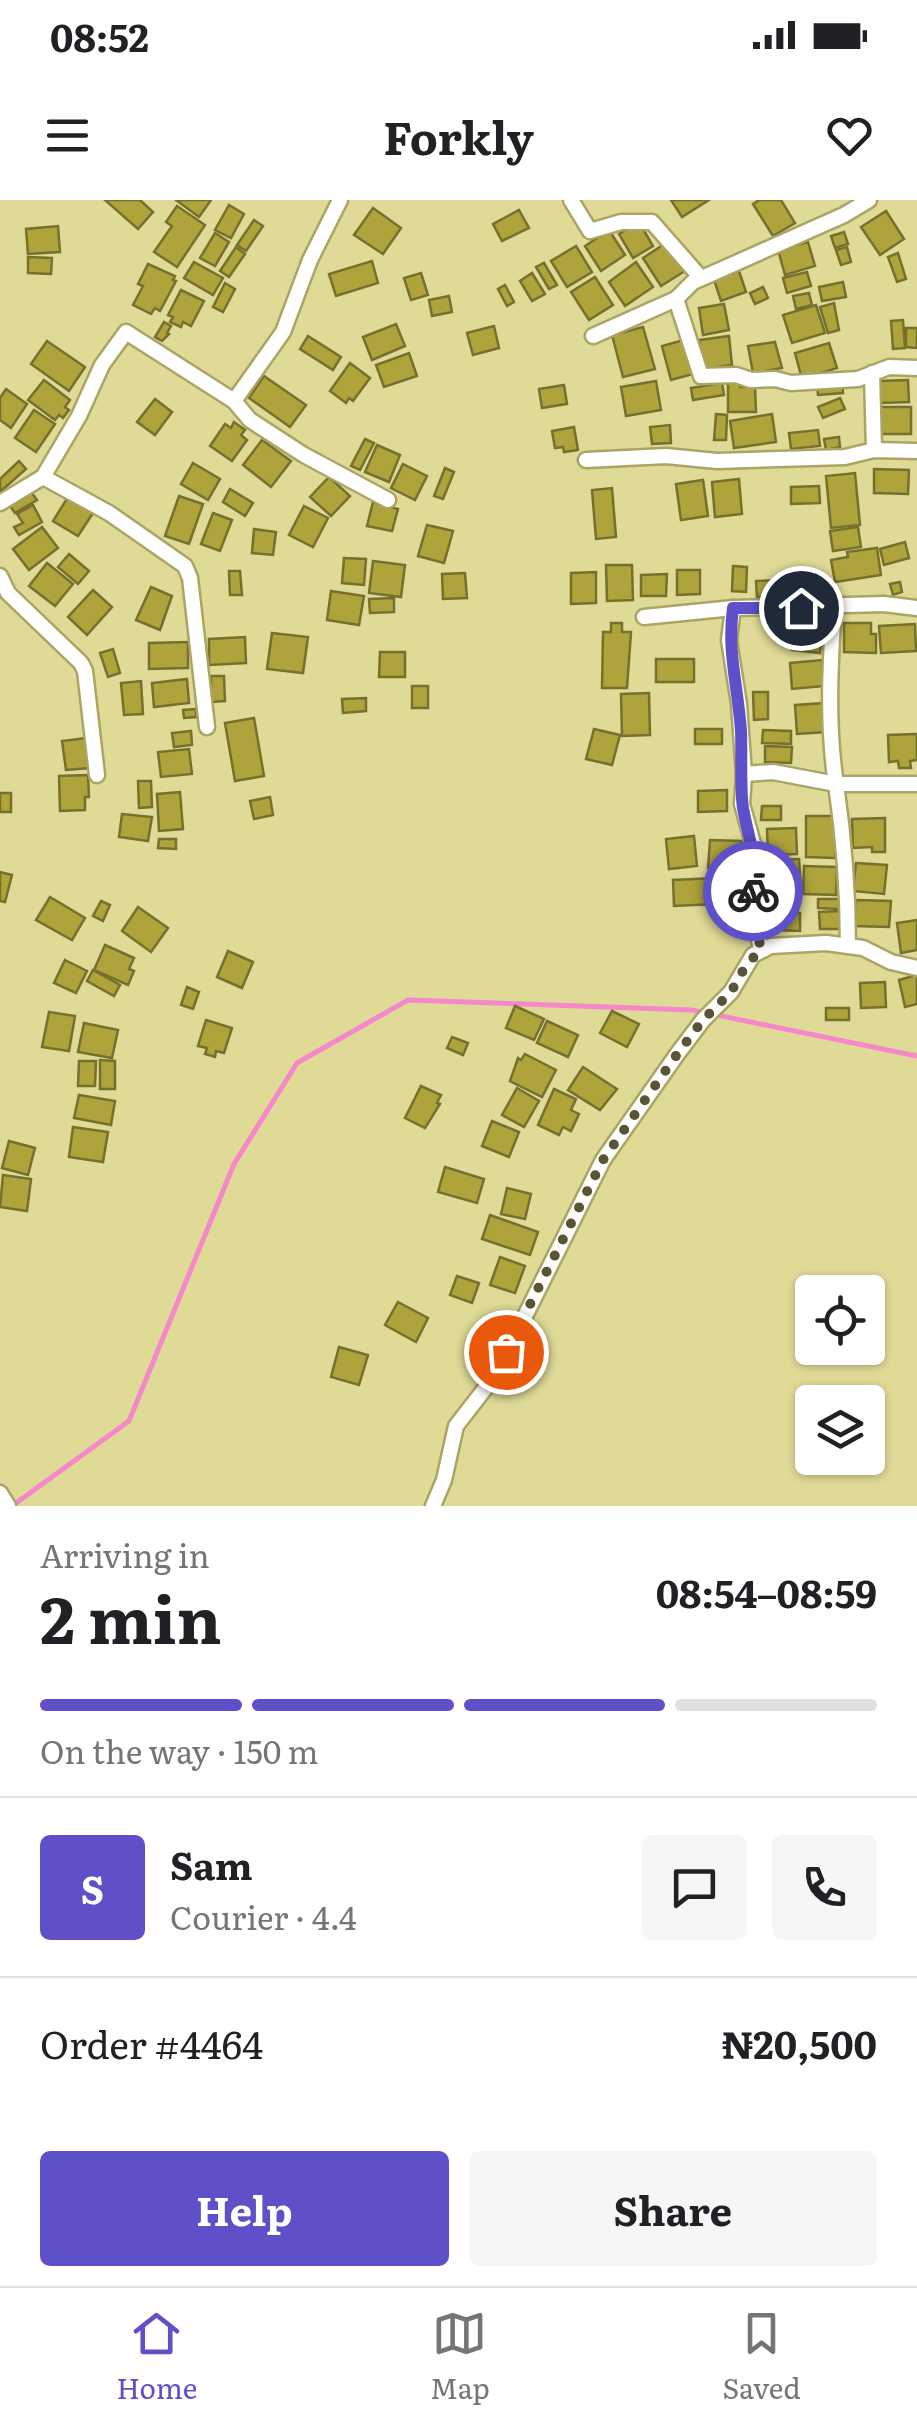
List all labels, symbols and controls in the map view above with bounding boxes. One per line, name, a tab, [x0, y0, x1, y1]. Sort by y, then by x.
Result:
text: 08:52	[50, 7, 149, 64]
text: Forkly	[383, 102, 534, 169]
icon: menu	[40, 108, 95, 163]
icon: heart	[822, 108, 877, 163]
pin	[759, 566, 844, 651]
icon: home	[774, 581, 829, 636]
courier	[703, 841, 803, 941]
icon: bike	[726, 864, 781, 919]
map controls	[795, 1275, 885, 1475]
button: locate	[795, 1275, 885, 1365]
pin	[464, 1310, 549, 1395]
icon: bag	[479, 1325, 534, 1380]
button: layers	[795, 1385, 885, 1475]
text: Arriving in	[40, 1530, 210, 1578]
text: 08:54–08:59	[656, 1563, 877, 1620]
text: 2 min	[40, 1567, 222, 1664]
text: On the way · 150 m	[40, 1726, 319, 1774]
text: Sam	[170, 1835, 253, 1892]
button: chat	[642, 1835, 747, 1940]
button: phone	[772, 1835, 877, 1940]
text: S	[81, 1859, 104, 1916]
text: Courier · 4.4	[170, 1892, 357, 1940]
text: Order #4464	[40, 2014, 263, 2071]
text: ₦20,500	[721, 2014, 877, 2071]
button: Help	[40, 2151, 449, 2266]
button: Share	[469, 2151, 877, 2266]
tab: Home	[116, 2306, 197, 2408]
tab: Map	[430, 2306, 490, 2408]
tab: Saved	[723, 2306, 801, 2408]

